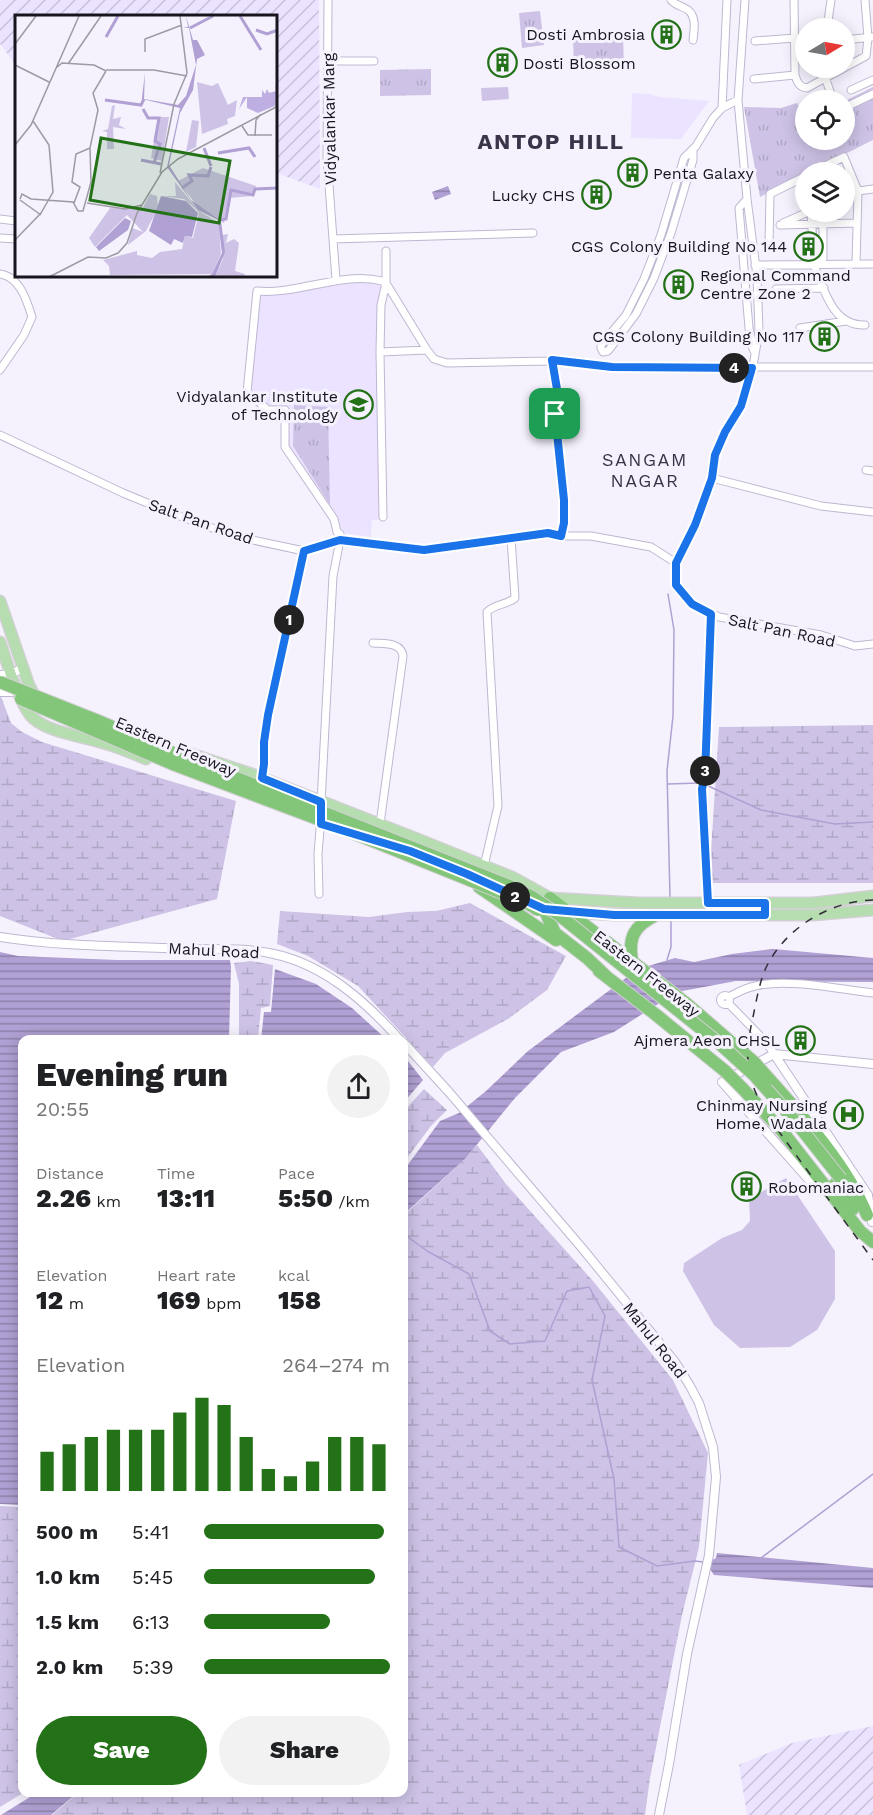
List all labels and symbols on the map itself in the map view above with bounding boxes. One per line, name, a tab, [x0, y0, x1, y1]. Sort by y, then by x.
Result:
inset map	[15, 15, 278, 278]
building icon: Dosti Ambrosia	[650, 18, 682, 50]
north arrow	[795, 18, 855, 78]
place label: Dosti Ambrosia	[526, 25, 645, 44]
building icon: Dosti Blossom	[486, 47, 518, 79]
street label: Vidyalankar Marg	[319, 52, 340, 185]
place label: Dosti Blossom	[523, 54, 636, 73]
district label: ANTOP HILL	[478, 129, 624, 154]
building icon: Penta Galaxy	[616, 157, 648, 189]
place label: Penta Galaxy	[653, 164, 755, 183]
building icon: Lucky CHS	[580, 179, 612, 211]
place label: Lucky CHS	[491, 186, 575, 205]
building icon: CGS Colony Building No 144	[792, 230, 824, 262]
place label: CGS Colony Building No 144	[571, 237, 787, 256]
place label: Regional Command Centre Zone 2	[700, 266, 851, 303]
building icon: Regional Command Centre Zone 2	[663, 268, 695, 300]
building icon: CGS Colony Building No 117	[809, 320, 841, 352]
place label: CGS Colony Building No 117	[592, 327, 804, 346]
pin: 4	[719, 353, 749, 383]
place label: Vidyalankar Institute of Technology	[176, 387, 339, 424]
pin	[529, 388, 580, 439]
school or university icon: Vidyalankar Institute of Technology	[343, 389, 375, 421]
district label: SANGAM NAGAR	[602, 449, 688, 491]
street label: Salt Pan Road	[146, 495, 256, 548]
pin: 1	[274, 605, 304, 635]
street label: Salt Pan Road	[727, 610, 837, 651]
street label: Eastern Freeway	[113, 712, 240, 781]
pin: 3	[690, 756, 720, 786]
pin: 2	[500, 882, 530, 912]
street label: Eastern Freeway	[590, 926, 704, 1021]
street label: Mahul Road	[168, 939, 260, 962]
building icon: Ajmera Aeon CHSL	[785, 1024, 817, 1056]
place label: Ajmera Aeon CHSL	[634, 1031, 780, 1050]
place label: Chinmay Nursing Home, Wadala	[696, 1096, 827, 1133]
hospital icon: Chinmay Nursing Home, Wadala	[832, 1098, 864, 1130]
building icon: Robomaniac	[731, 1171, 763, 1203]
place label: Robomaniac	[768, 1178, 864, 1197]
street label: Mahul Road	[619, 1299, 690, 1382]

